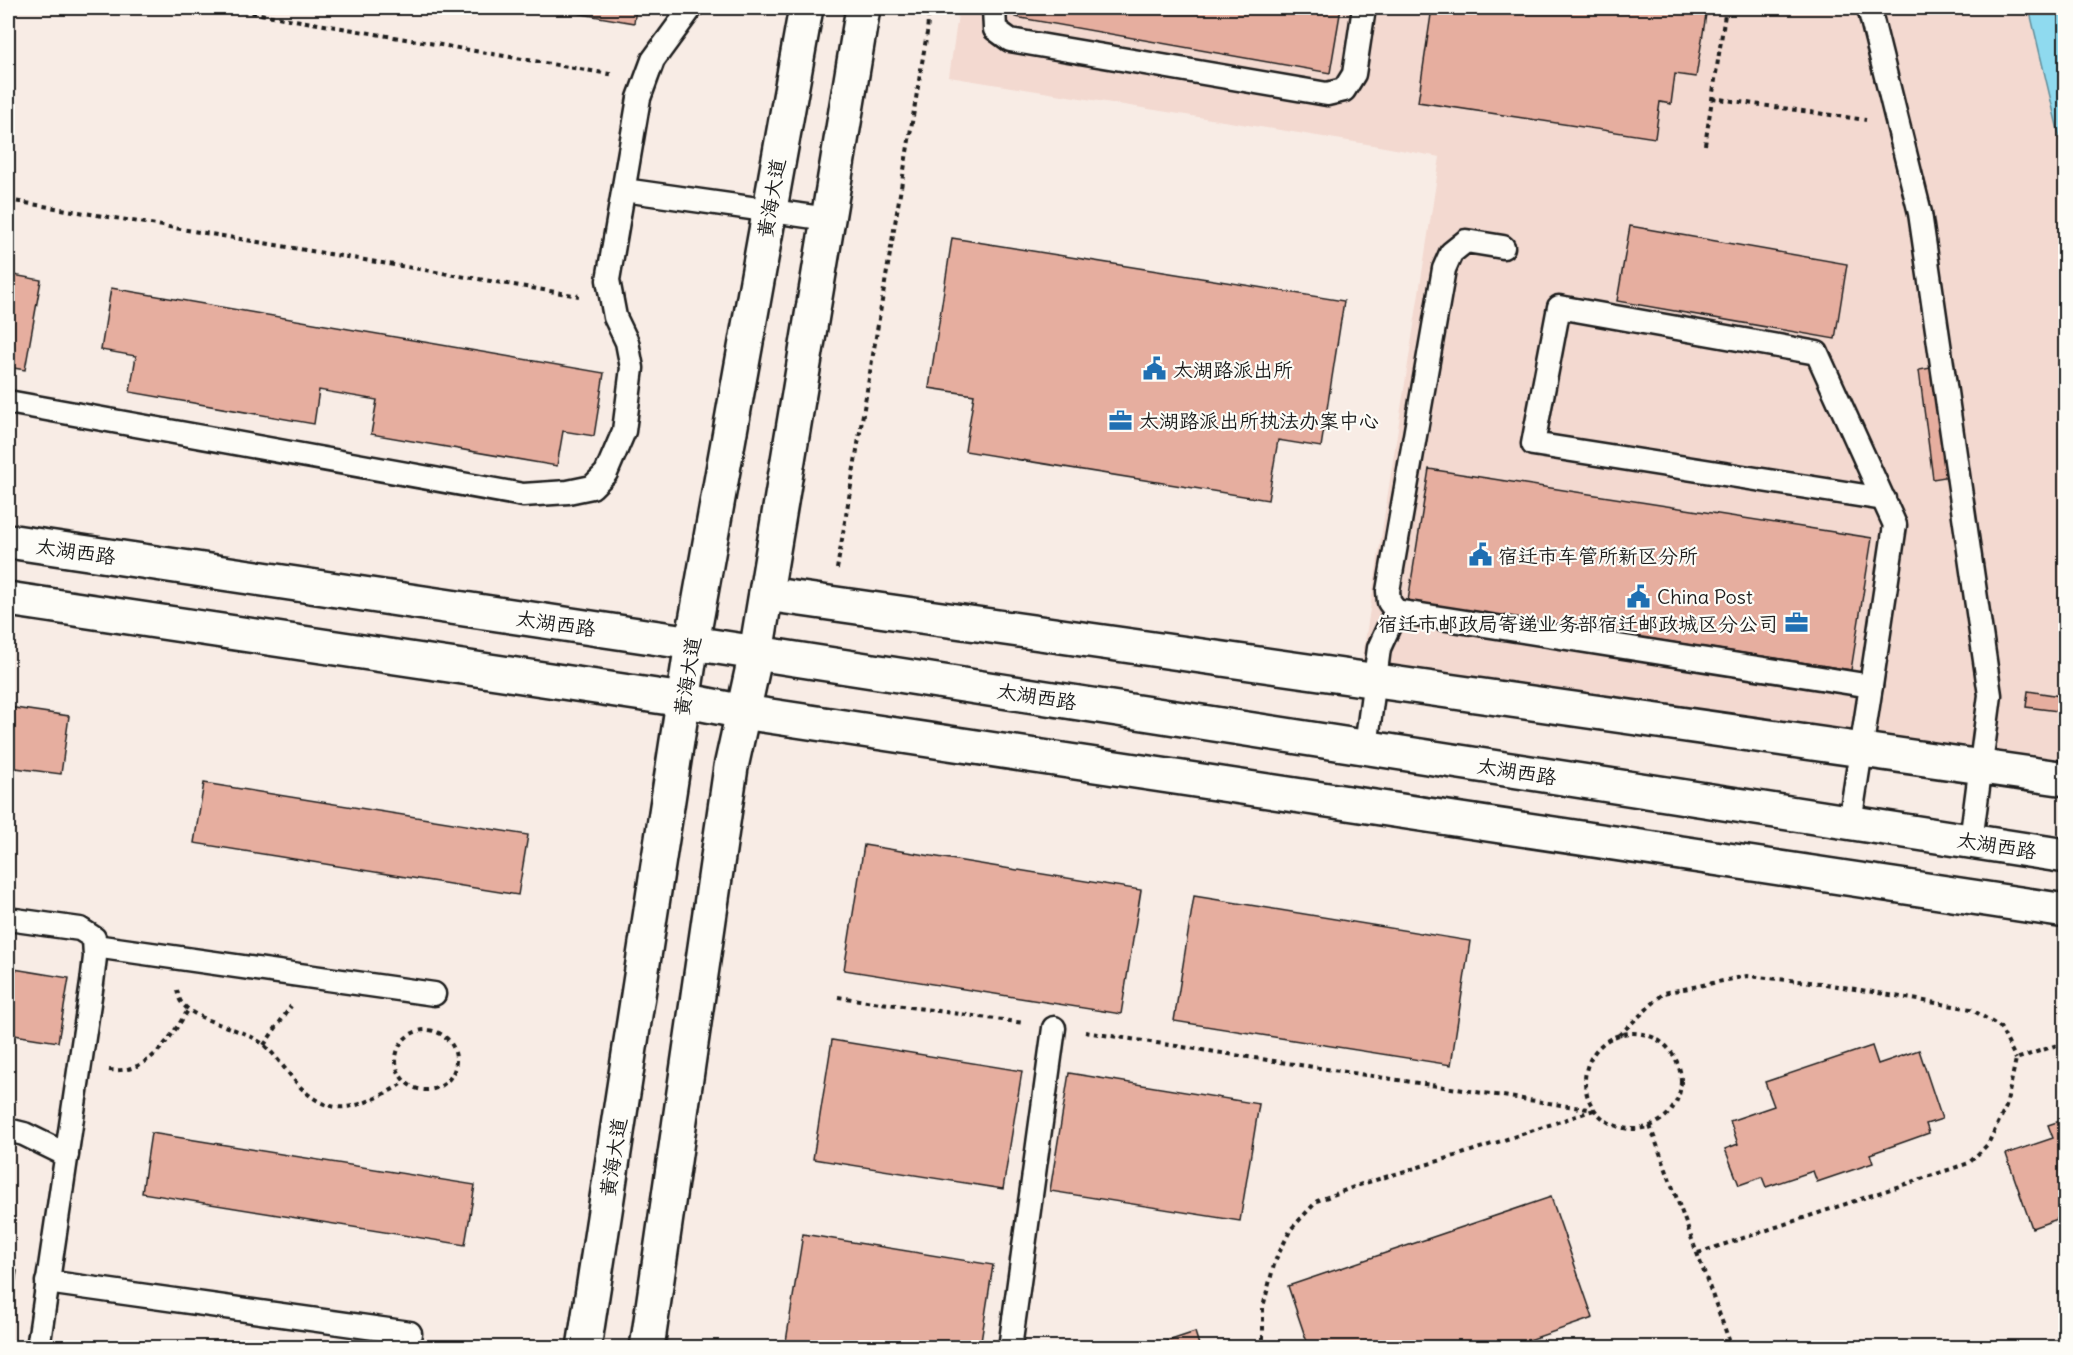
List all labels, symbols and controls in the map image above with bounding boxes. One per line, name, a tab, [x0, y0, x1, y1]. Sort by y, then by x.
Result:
street label: 黄海大道	[752, 156, 790, 240]
public building icon: 太湖路派出所	[1142, 356, 1168, 382]
place label: 太湖路派出所	[1173, 357, 1293, 382]
office icon: 太湖路派出所执法办案中心	[1108, 407, 1134, 433]
place label: 太湖路派出所执法办案中心	[1139, 408, 1379, 433]
street label: 太湖西路	[35, 533, 118, 569]
public building icon: 宿迁市车管所新区分所	[1467, 542, 1493, 568]
place label: 宿迁市车管所新区分所	[1498, 543, 1698, 568]
public building icon: China Post	[1626, 583, 1652, 609]
place label: China Post	[1657, 584, 1753, 609]
street label: 太湖西路	[515, 605, 598, 641]
office icon: 宿迁市邮政局寄递业务部宿迁邮政城区分公司	[1783, 610, 1809, 636]
place label: 宿迁市邮政局寄递业务部宿迁邮政城区分公司	[1378, 611, 1778, 636]
street label: 黄海大道	[668, 635, 706, 717]
street label: 太湖西路	[996, 677, 1079, 715]
street label: 太湖西路	[1476, 752, 1559, 790]
street label: 太湖西路	[1956, 826, 2039, 864]
street label: 黄海大道	[594, 1116, 632, 1198]

